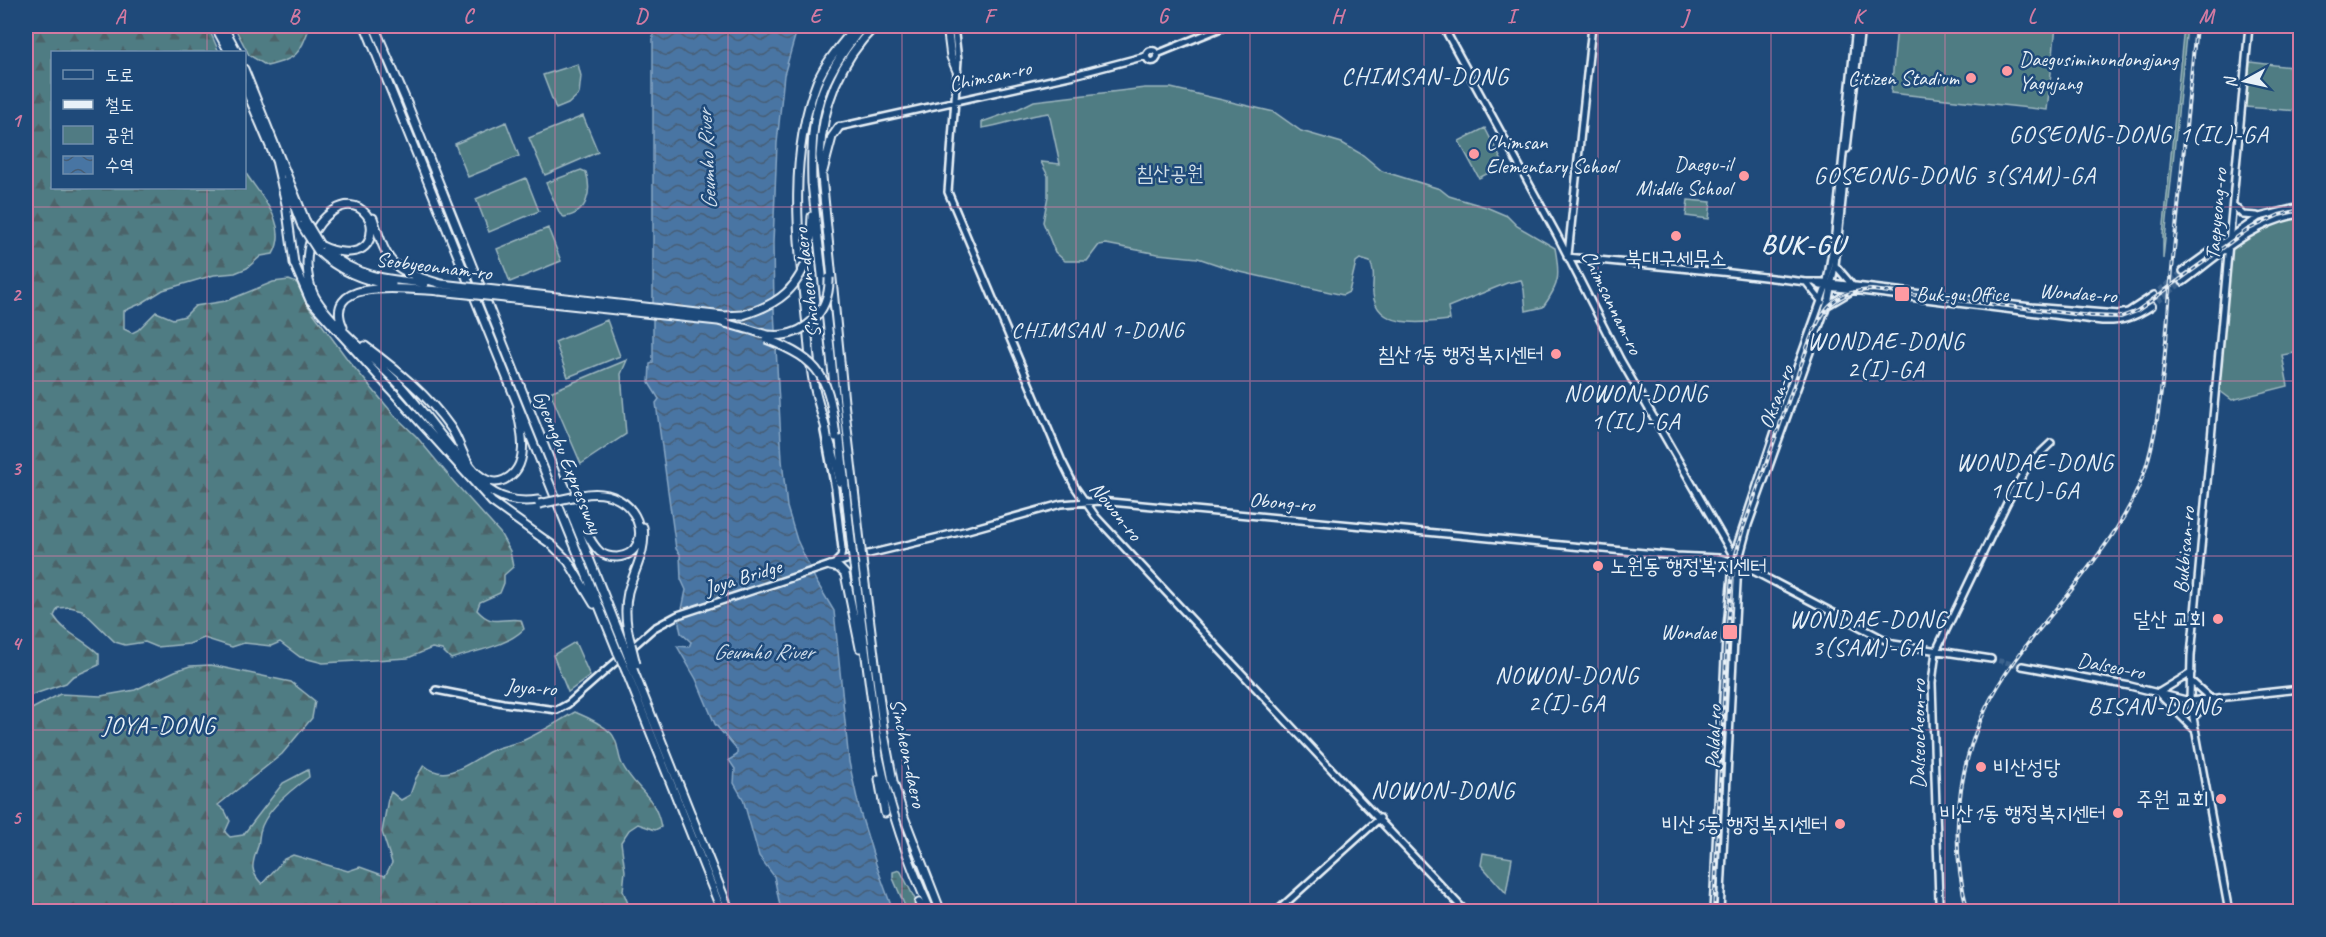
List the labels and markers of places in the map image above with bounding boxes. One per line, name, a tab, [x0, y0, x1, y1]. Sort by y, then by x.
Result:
place label: Daegusiminundongjang Yagujang	[2019, 46, 2180, 96]
marker: Daegusiminundongjang Yagujang	[2000, 64, 2014, 78]
place label: Citizen Stadium	[1848, 65, 1960, 91]
marker: Citizen Stadium	[1964, 71, 1978, 85]
place label: Chimsan Elementary School	[1486, 129, 1621, 179]
marker: Chimsan Elementary School	[1467, 147, 1481, 161]
place label: Daegu-il Middle School	[1636, 151, 1735, 201]
marker: Daegu-il Middle School	[1737, 169, 1751, 183]
marker: 북대구세무소	[1669, 229, 1683, 243]
place label: 북대구세무소	[1625, 245, 1727, 271]
place label: Buk-gu Office	[1916, 281, 2009, 307]
marker: Buk-gu Office	[1893, 285, 1911, 303]
place label: 침산1동 행정복지센터	[1377, 341, 1544, 367]
marker: 침산1동 행정복지센터	[1549, 347, 1563, 361]
place label: 노원동 행정복지센터	[1610, 553, 1767, 579]
marker: 노원동 행정복지센터	[1591, 559, 1605, 573]
place label: 달산 교회	[2133, 606, 2206, 632]
marker: 달산 교회	[2211, 612, 2225, 626]
place label: Wondae	[1661, 619, 1717, 645]
marker: Wondae	[1721, 623, 1739, 641]
place label: 비산성당	[1993, 754, 2061, 780]
marker: 비산성당	[1974, 760, 1988, 774]
place label: 주원 교회	[2136, 786, 2209, 812]
marker: 주원 교회	[2214, 792, 2228, 806]
place label: 비산1동 행정복지센터	[1939, 800, 2106, 826]
marker: 비산1동 행정복지센터	[2111, 806, 2125, 820]
place label: 비산5동 행정복지센터	[1661, 811, 1828, 837]
marker: 비산5동 행정복지센터	[1833, 817, 1847, 831]

